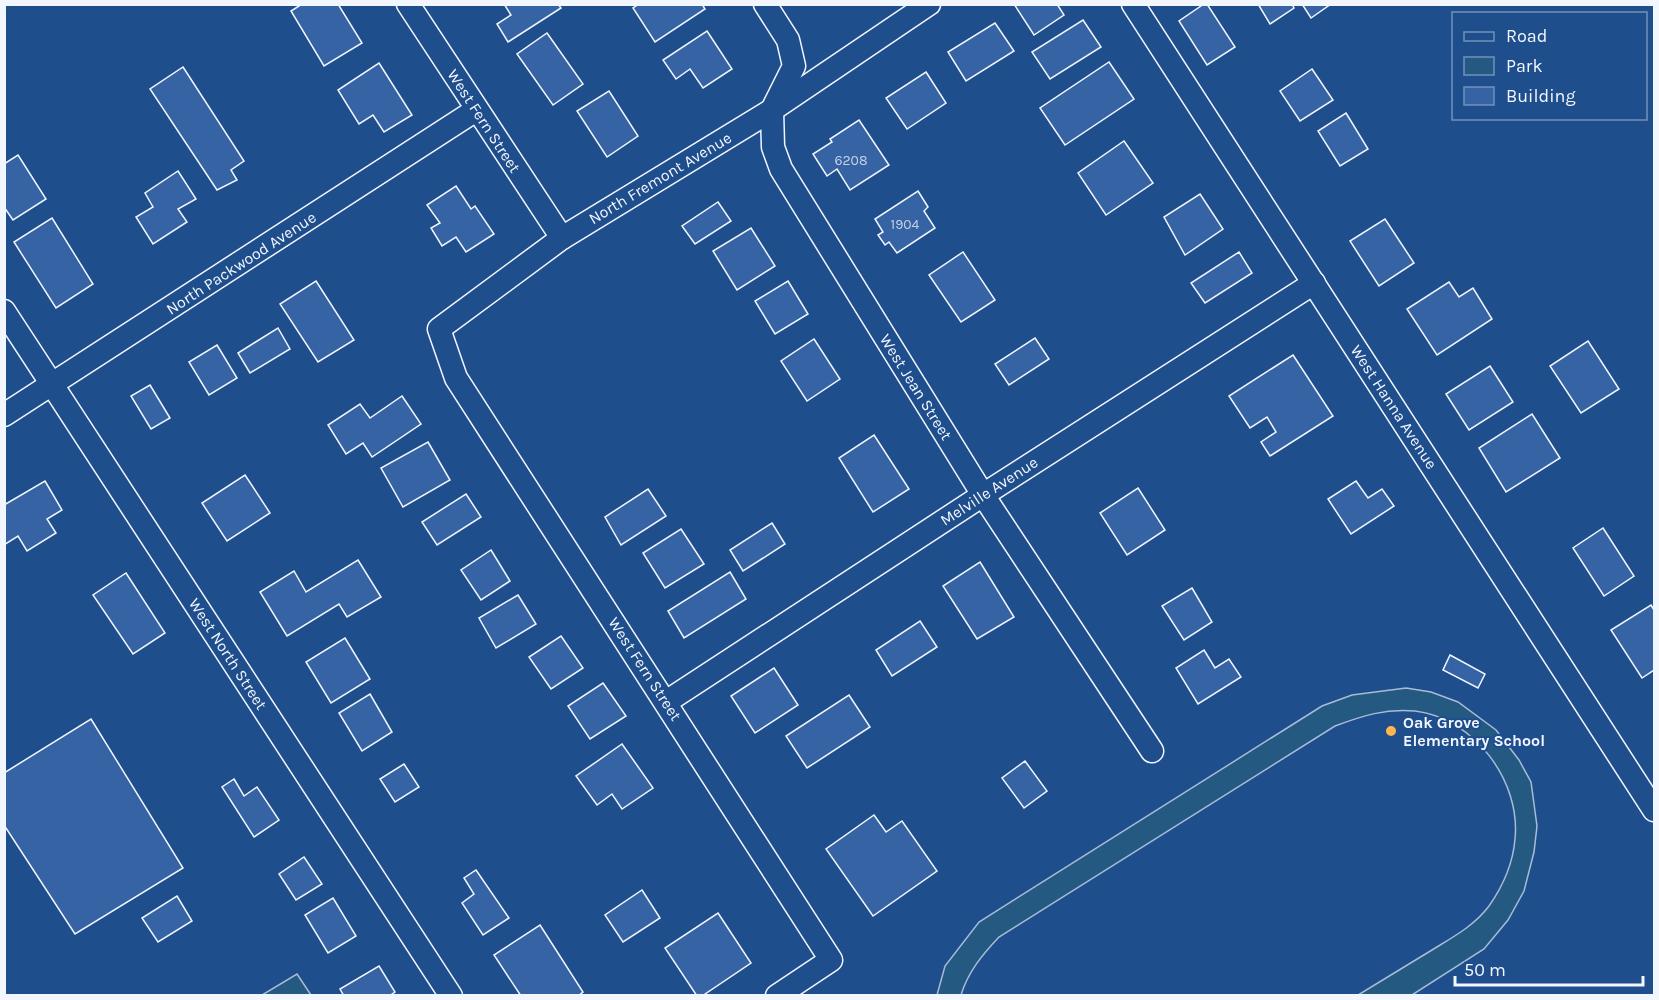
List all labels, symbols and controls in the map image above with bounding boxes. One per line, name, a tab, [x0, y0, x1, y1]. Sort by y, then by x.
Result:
legend	[1452, 12, 1647, 120]
text: Road	[1506, 25, 1547, 47]
text: Park	[1506, 55, 1543, 77]
street label: West Fern Street	[443, 66, 525, 176]
text: Building	[1506, 85, 1576, 107]
street label: North Fremont Avenue	[585, 128, 735, 228]
house number: 6208	[834, 152, 868, 169]
street label: North Packwood Avenue	[162, 207, 320, 319]
house number: 1904	[891, 216, 920, 233]
street label: West Jean Street	[876, 331, 956, 443]
street label: West Hanna Avenue	[1347, 341, 1441, 473]
street label: Melville Avenue	[937, 452, 1041, 530]
street label: West North Street	[185, 595, 271, 713]
street label: West Fern Street	[604, 614, 686, 724]
place label: Oak Grove Elementary School	[1403, 713, 1545, 750]
marker: Oak Grove Elementary School	[1384, 724, 1398, 738]
scale bar	[1455, 949, 1642, 987]
text: 50 m	[1464, 959, 1506, 981]

